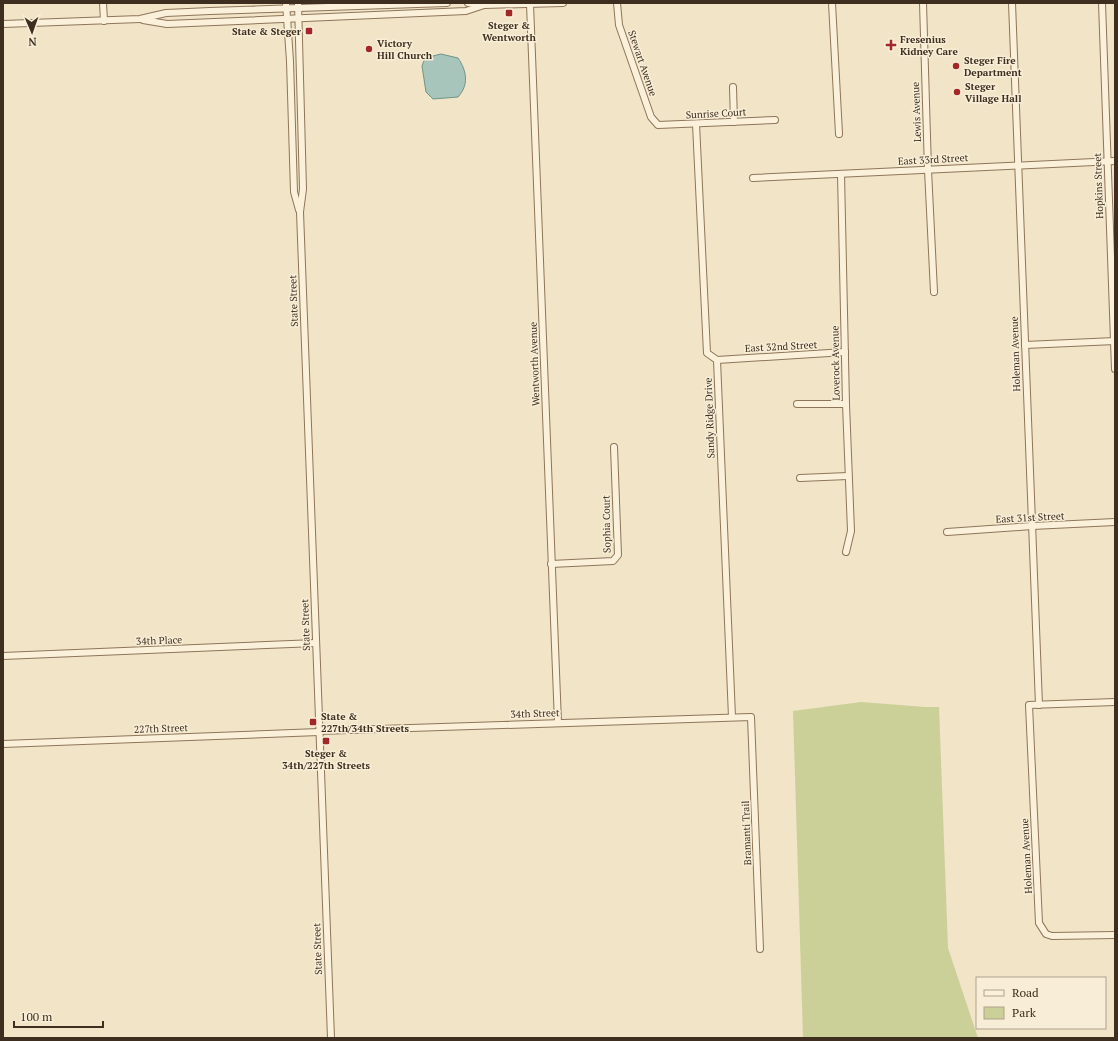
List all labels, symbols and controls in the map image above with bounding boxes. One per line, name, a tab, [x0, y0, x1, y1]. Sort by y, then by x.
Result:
marker: Steger & Wentworth	[504, 8, 514, 18]
north arrow	[12, 12, 52, 52]
place label: Steger & Wentworth	[482, 19, 536, 44]
place label: State & Steger	[232, 25, 302, 38]
marker: State & Steger	[304, 26, 314, 36]
street label: Stewart Avenue	[625, 28, 660, 98]
place label: Fresenius Kidney Care	[900, 33, 958, 58]
text: N	[27, 35, 37, 49]
place label: Victory Hill Church	[377, 37, 433, 62]
marker: Fresenius Kidney Care	[885, 39, 897, 51]
marker: Victory Hill Church	[364, 44, 374, 54]
place label: Steger Fire Department	[964, 54, 1022, 79]
marker: Steger Fire Department	[951, 61, 961, 71]
place label: Steger Village Hall	[965, 80, 1022, 105]
street label: Lewis Avenue	[909, 82, 924, 142]
marker: Steger Village Hall	[952, 87, 962, 97]
street label: Sunrise Court	[685, 105, 747, 122]
street label: East 33rd Street	[897, 151, 969, 168]
street label: Hopkins Street	[1091, 152, 1106, 219]
street label: State Street	[286, 275, 301, 327]
street label: Holeman Avenue	[1008, 316, 1023, 392]
street label: Wentworth Avenue	[527, 322, 542, 406]
street label: Loverock Avenue	[828, 325, 843, 401]
street label: East 32nd Street	[744, 338, 818, 355]
street label: Sandy Ridge Drive	[702, 377, 717, 459]
street label: Sophia Court	[599, 495, 614, 553]
street label: East 31st Street	[995, 509, 1065, 526]
street label: State Street	[298, 599, 313, 651]
street label: 34th Place	[136, 633, 182, 648]
street label: 34th Street	[510, 706, 560, 721]
place label: State & 227th/34th Streets	[321, 710, 410, 735]
marker: State & 227th/34th Streets	[308, 717, 318, 727]
street label: 227th Street	[134, 721, 189, 736]
marker: Steger & 34th/227th Streets	[321, 736, 331, 746]
place label: Steger & 34th/227th Streets	[282, 747, 371, 772]
street label: Bramanti Trail	[739, 800, 754, 866]
street label: Holeman Avenue	[1018, 818, 1035, 894]
street label: State Street	[310, 923, 325, 975]
legend	[976, 977, 1106, 1029]
text: Road	[1012, 985, 1039, 1000]
scale bar	[14, 1003, 103, 1029]
text: Park	[1012, 1005, 1037, 1020]
text: 100 m	[20, 1009, 53, 1024]

